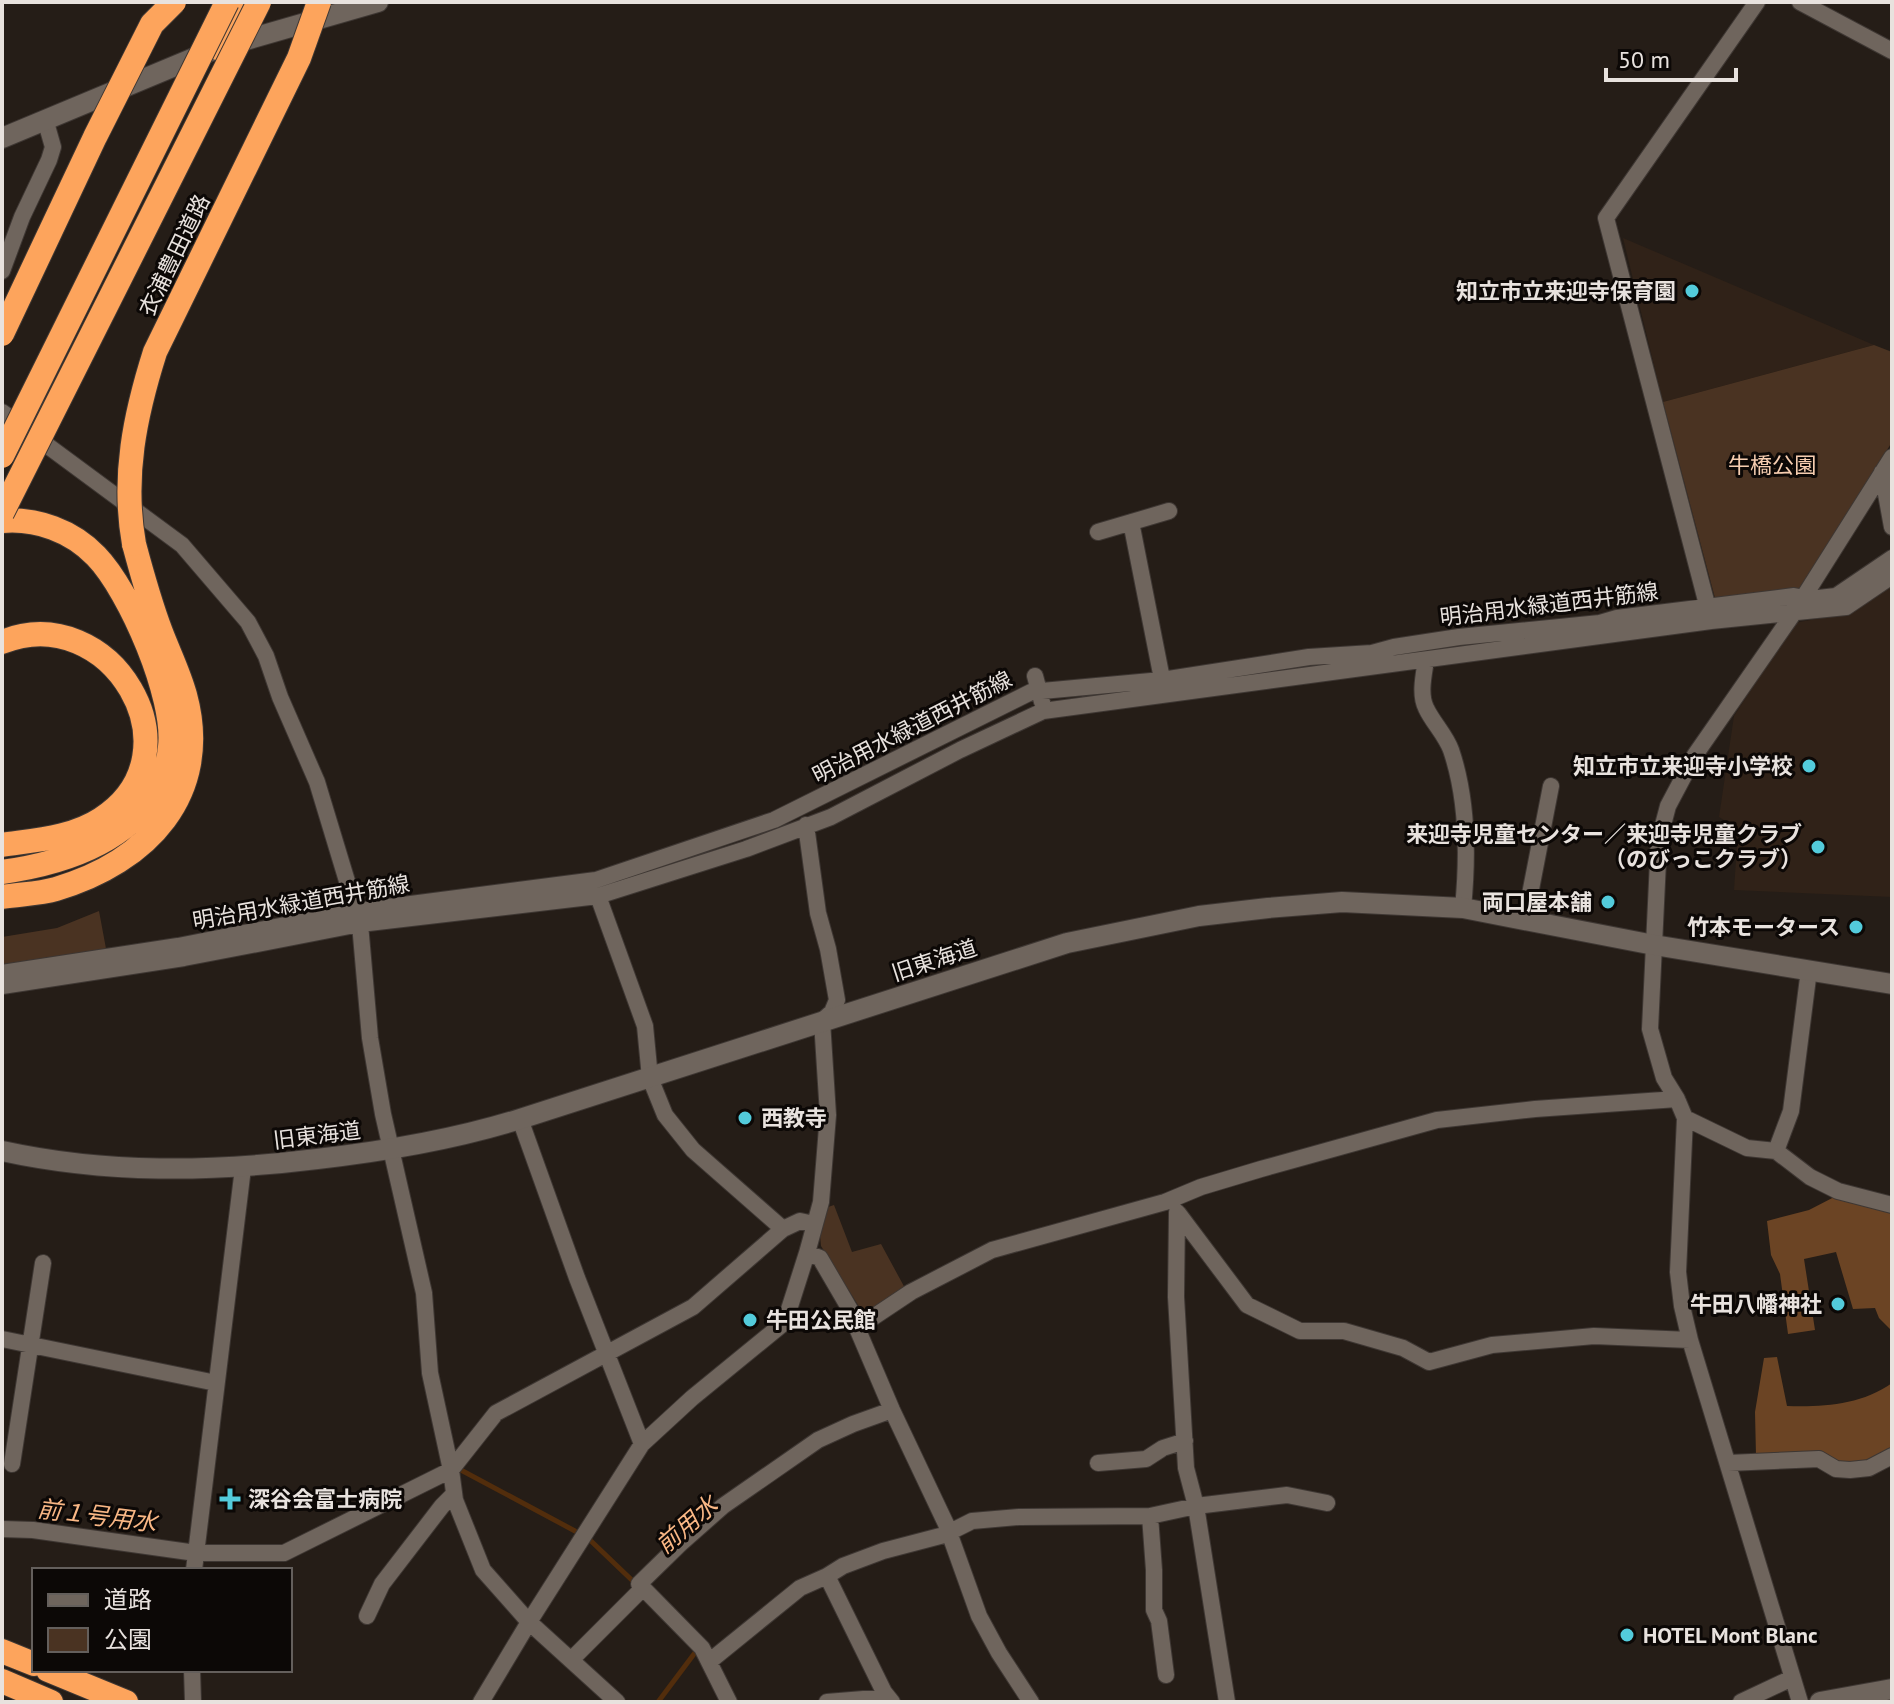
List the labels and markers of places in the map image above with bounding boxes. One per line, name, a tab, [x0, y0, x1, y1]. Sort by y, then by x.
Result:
place label: 知立市立来迎寺保育園	[1456, 277, 1676, 305]
marker: 知立市立来迎寺保育園	[1683, 282, 1701, 300]
place label: 知立市立来迎寺小学校	[1573, 752, 1793, 780]
marker: 知立市立来迎寺小学校	[1800, 757, 1818, 775]
place label: 来迎寺児童センター／来迎寺児童クラブ （のびっこクラブ）	[1406, 820, 1802, 873]
marker: 来迎寺児童センター／来迎寺児童クラブ （のびっこクラブ）	[1809, 838, 1827, 856]
place label: 両口屋本舗	[1482, 888, 1592, 916]
marker: 両口屋本舗	[1599, 893, 1617, 911]
place label: 竹本モータース	[1687, 913, 1840, 941]
marker: 竹本モータース	[1847, 918, 1865, 936]
place label: 西教寺	[761, 1104, 827, 1132]
marker: 西教寺	[736, 1109, 754, 1127]
place label: 牛田八幡神社	[1690, 1290, 1822, 1318]
marker: 牛田八幡神社	[1829, 1295, 1847, 1313]
place label: 牛田公民館	[766, 1306, 876, 1334]
marker: 牛田公民館	[741, 1311, 759, 1329]
place label: 深谷会富士病院	[248, 1485, 402, 1513]
marker: 深谷会富士病院	[219, 1488, 241, 1510]
place label: HOTEL Mont Blanc	[1643, 1621, 1818, 1649]
marker: HOTEL Mont Blanc	[1618, 1626, 1636, 1644]

